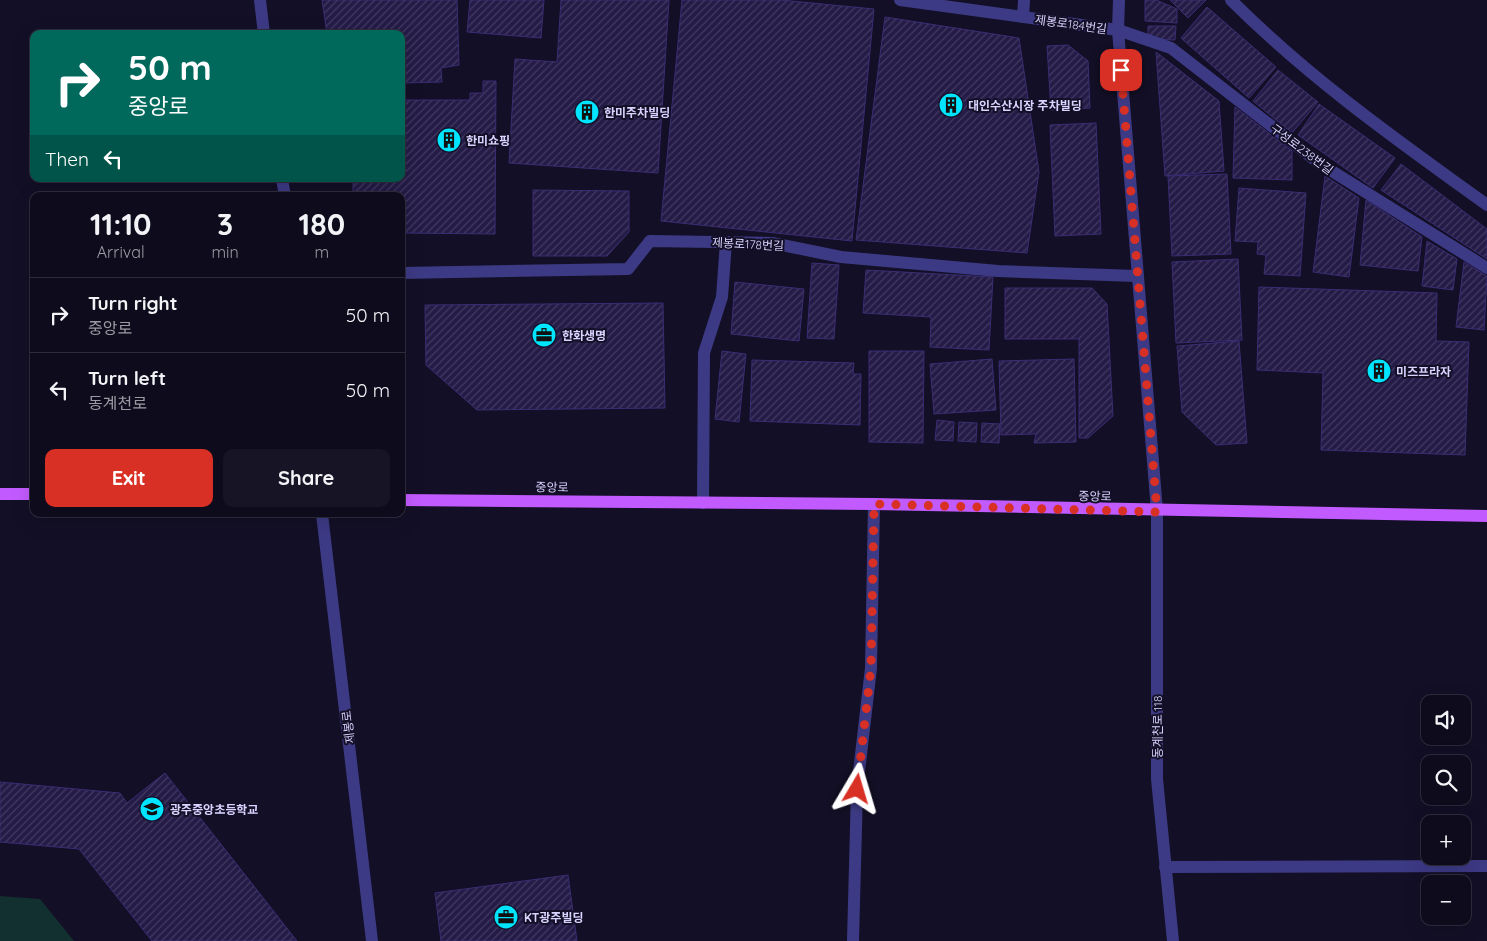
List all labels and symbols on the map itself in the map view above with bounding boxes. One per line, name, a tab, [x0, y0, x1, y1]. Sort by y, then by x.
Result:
street label: 제봉로184번길	[1034, 12, 1108, 36]
pin	[1100, 49, 1142, 91]
building icon: 대인수산시장 주차빌딩	[938, 92, 964, 118]
place label: 대인수산시장 주차빌딩	[968, 98, 1082, 113]
building icon: 한미주차빌딩	[574, 99, 600, 125]
place label: 한미주차빌딩	[604, 105, 670, 120]
street label: 구성로238번길	[1268, 121, 1336, 177]
building icon: 한미쇼핑	[436, 127, 462, 153]
place label: 한미쇼핑	[466, 133, 510, 148]
street label: 제봉로178번길	[712, 235, 784, 253]
office icon: 한화생명	[531, 322, 557, 348]
place label: 한화생명	[562, 328, 606, 343]
building icon: 미즈프라자	[1366, 358, 1392, 384]
place label: 미즈프라자	[1396, 364, 1451, 379]
street label: 중앙로	[535, 479, 569, 495]
street label: 중앙로	[1078, 488, 1112, 504]
street label: 동계천로 118	[1150, 696, 1165, 758]
street label: 제봉로	[339, 710, 357, 744]
position arrow	[830, 762, 882, 814]
school or university icon: 광주중앙초등학교	[139, 796, 165, 822]
place label: 광주중앙초등학교	[170, 802, 258, 817]
office icon: KT광주빌딩	[493, 904, 519, 930]
place label: KT광주빌딩	[524, 910, 584, 925]

